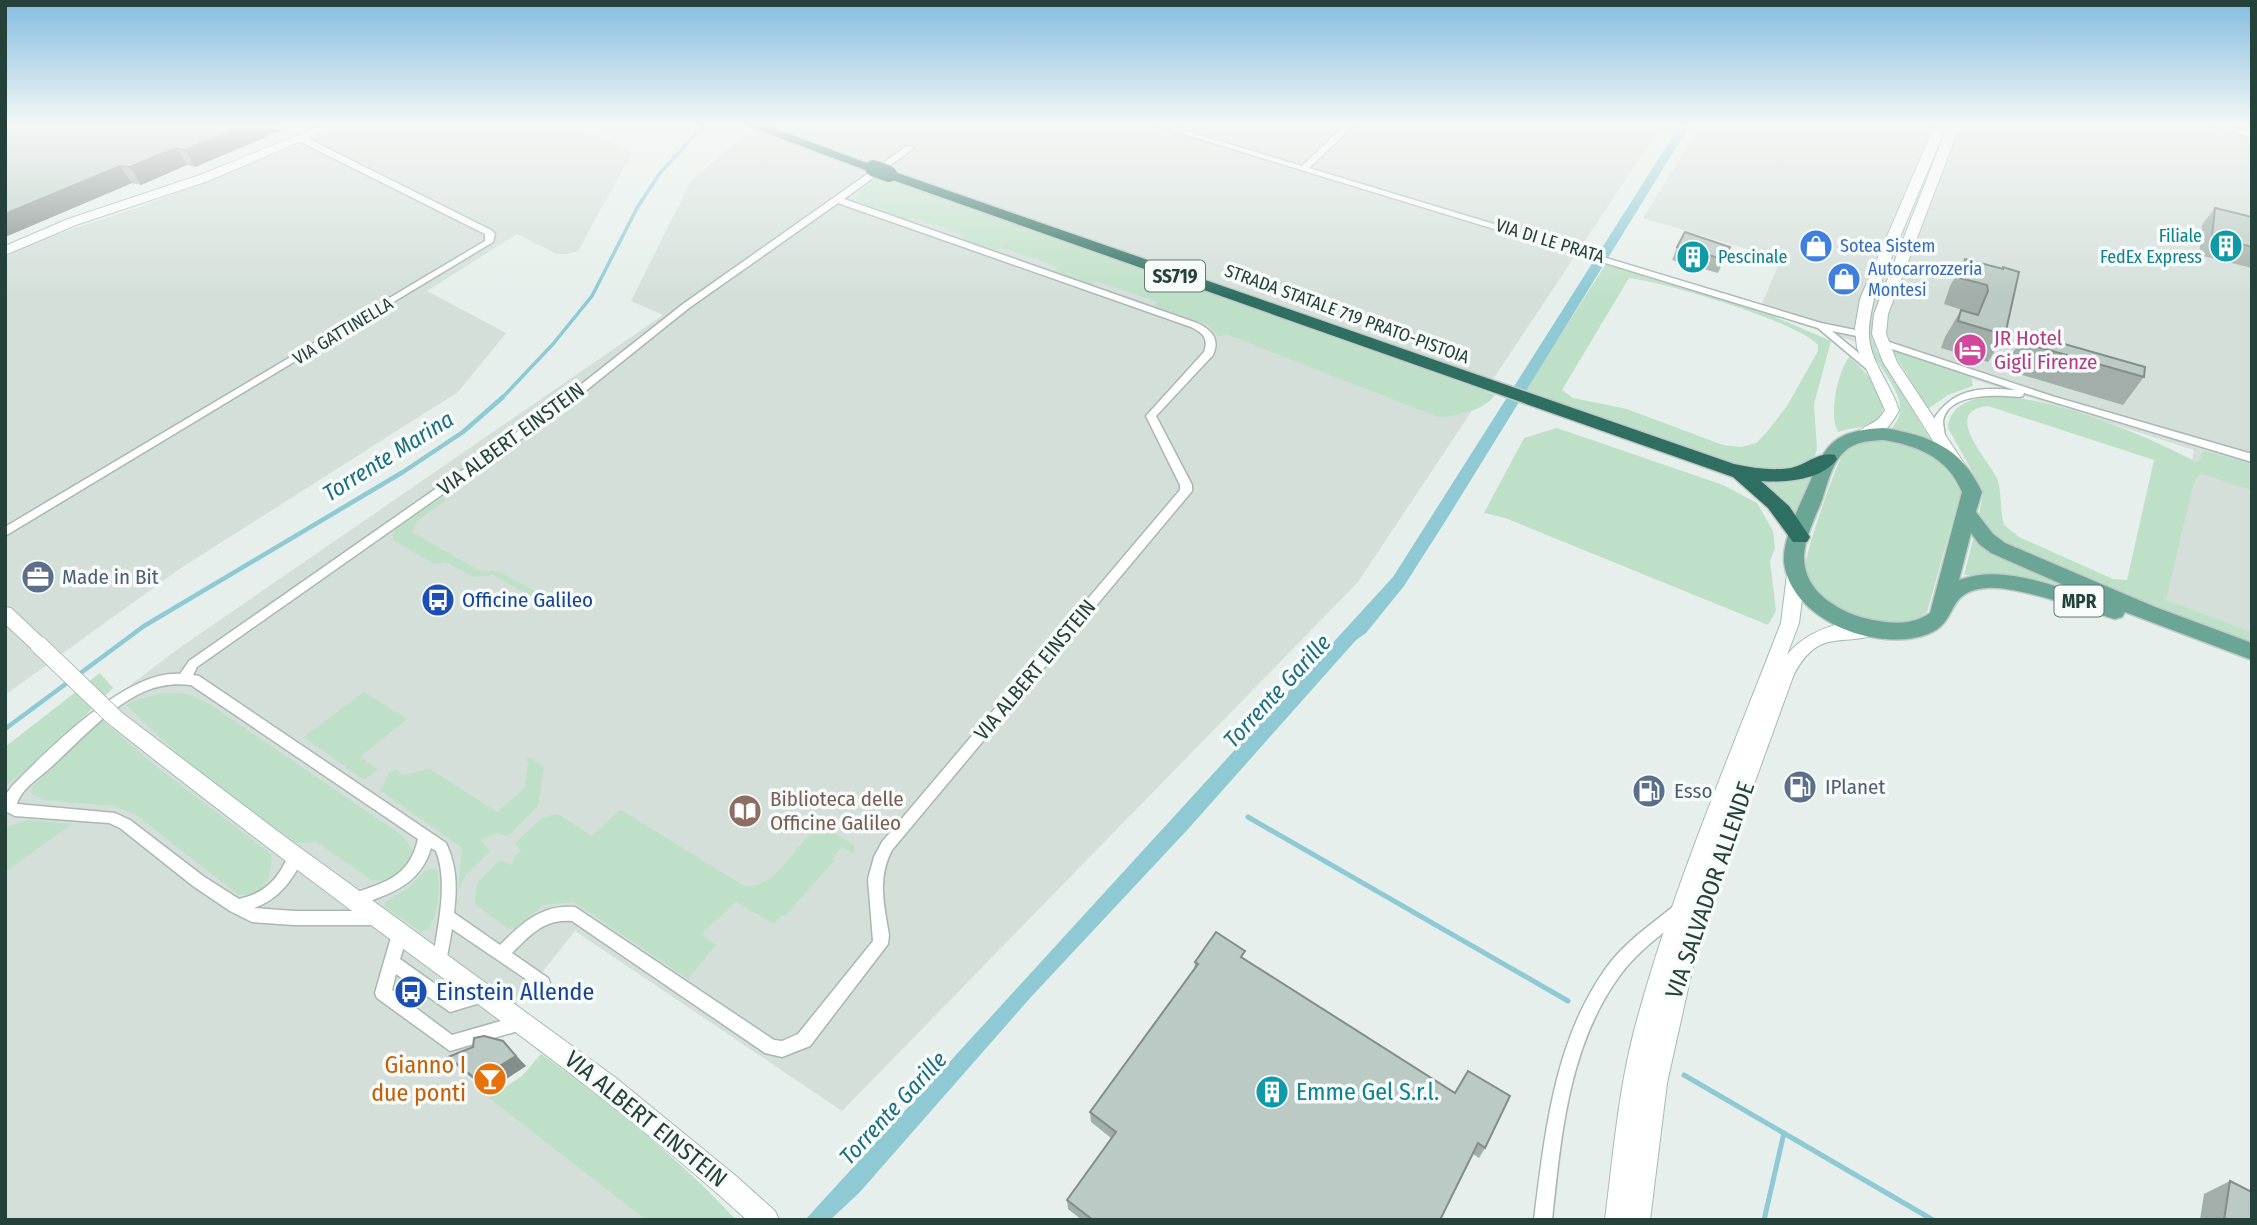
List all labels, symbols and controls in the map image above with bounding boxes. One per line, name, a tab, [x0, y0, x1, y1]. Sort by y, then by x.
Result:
street label: VIA DI LE PRATA	[1493, 214, 1607, 268]
place label: Filiale FedEx Express	[2100, 225, 2202, 268]
shop icon: Sotea Sistem	[1797, 227, 1835, 265]
building icon: Filiale FedEx Express	[2207, 227, 2245, 265]
place label: Sotea Sistem	[1840, 235, 1935, 257]
building icon: Pescinale	[1674, 238, 1712, 276]
place label: Pescinale	[1718, 246, 1787, 268]
place label: Autocarrozzeria Montesi	[1868, 258, 1983, 301]
street label: STRADA STATALE 719 PRATO-PISTOIA	[1222, 259, 1473, 369]
road number: SS719	[1145, 260, 1205, 292]
shop icon: Autocarrozzeria Montesi	[1825, 260, 1863, 298]
street label: VIA GATTINELLA	[289, 292, 397, 369]
place label: JR Hotel Gigli Firenze	[1994, 325, 2098, 375]
hotel icon: JR Hotel Gigli Firenze	[1951, 331, 1989, 369]
street label: VIA ALBERT EINSTEIN	[432, 377, 590, 501]
water label: Torrente Marina	[318, 405, 458, 507]
office icon: Made in Bit	[19, 558, 57, 596]
place label: Made in Bit	[62, 564, 159, 590]
bus stop icon: Officine Galileo	[419, 581, 457, 619]
road number: MPR	[2054, 586, 2104, 616]
place label: Officine Galileo	[462, 587, 593, 613]
street label: VIA ALBERT EINSTEIN	[969, 594, 1101, 746]
water label: Torrente Garille	[1217, 629, 1337, 753]
fuel station icon: IPlanet	[1781, 768, 1819, 806]
fuel station icon: Esso	[1630, 772, 1668, 810]
place label: IPlanet	[1825, 774, 1885, 800]
street label: VIA SALVADOR ALLENDE	[1660, 778, 1760, 1002]
place label: Esso	[1674, 778, 1713, 804]
place label: Biblioteca delle Officine Galileo	[770, 786, 904, 836]
library icon: Biblioteca delle Officine Galileo	[726, 792, 764, 830]
bus stop icon: Einstein Allende	[392, 973, 430, 1011]
place label: Einstein Allende	[436, 978, 594, 1006]
street label: VIA ALBERT EINSTEIN	[559, 1045, 733, 1193]
water label: Torrente Garille	[833, 1046, 953, 1170]
place label: Gianno I due ponti	[371, 1051, 466, 1107]
bar icon: Gianno I due ponti	[471, 1060, 509, 1098]
building icon: Emme Gel S.r.l.	[1253, 1073, 1291, 1111]
place label: Emme Gel S.r.l.	[1296, 1078, 1439, 1106]

